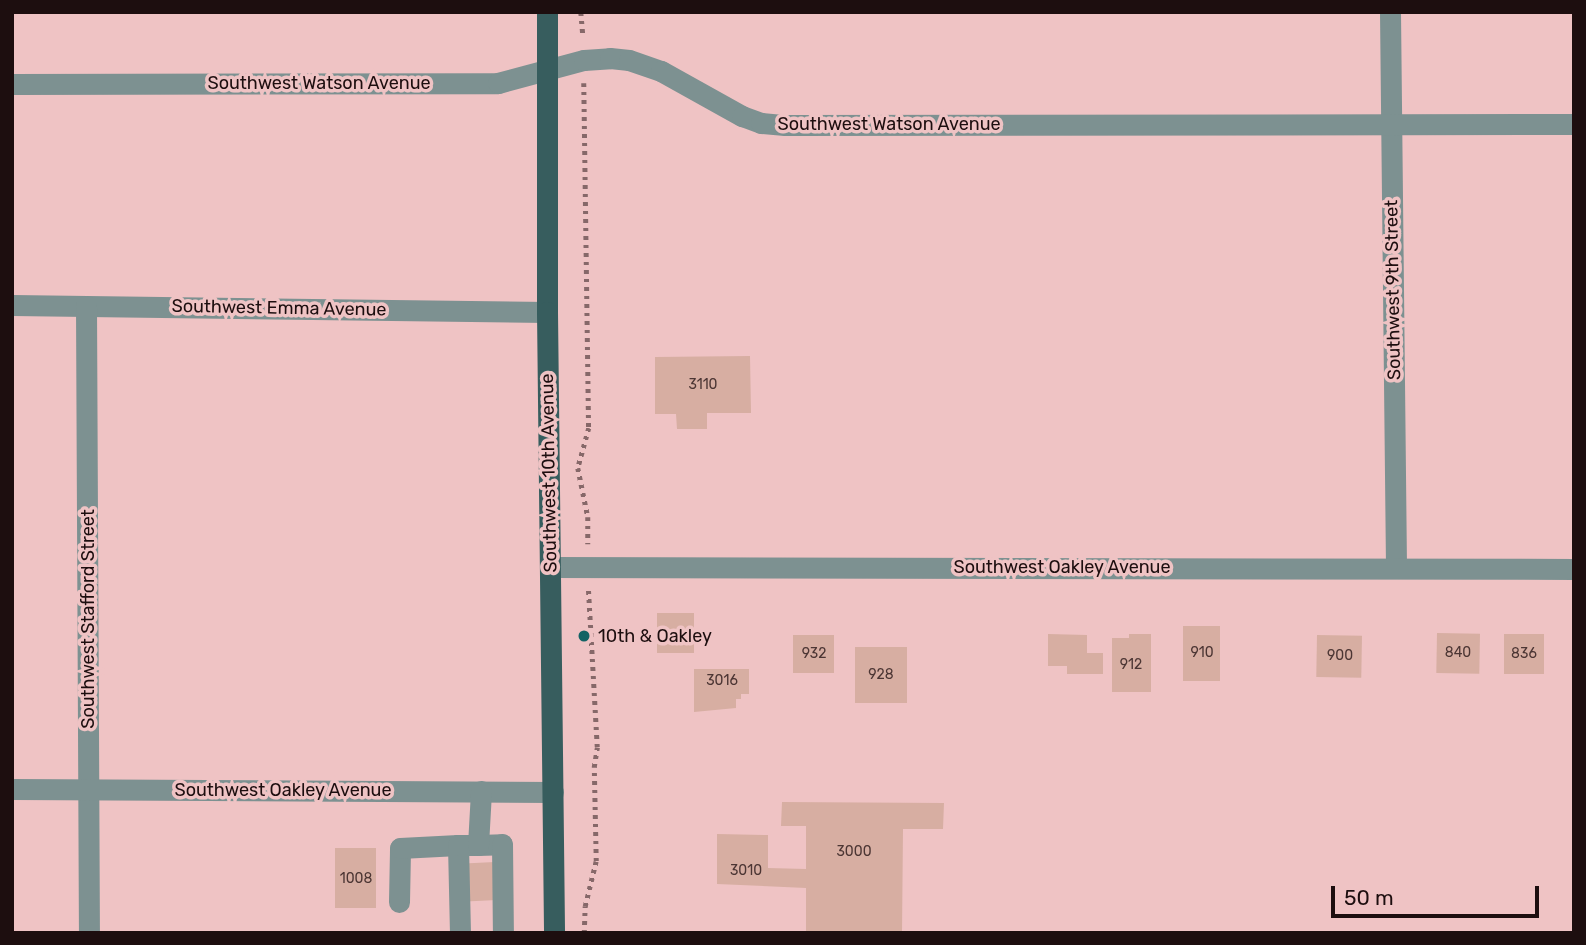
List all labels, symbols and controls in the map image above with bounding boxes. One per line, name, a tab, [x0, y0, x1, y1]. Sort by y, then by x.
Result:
street label: Southwest Watson Avenue	[207, 72, 431, 94]
street label: Southwest Watson Avenue	[777, 113, 1001, 135]
street label: Southwest 9th Street	[1381, 200, 1405, 380]
street label: Southwest Emma Avenue	[171, 295, 387, 321]
street label: Southwest 10th Avenue	[536, 373, 562, 573]
house number: 3110	[688, 377, 718, 393]
street label: Southwest Stafford Street	[77, 509, 99, 729]
street label: Southwest Oakley Avenue	[953, 556, 1171, 578]
place label: 10th & Oakley	[598, 625, 712, 647]
marker: 10th & Oakley	[576, 628, 592, 644]
house number: 910	[1190, 645, 1214, 661]
house number: 840	[1445, 645, 1471, 661]
house number: 932	[802, 646, 826, 662]
house number: 836	[1511, 646, 1537, 662]
house number: 900	[1327, 648, 1353, 664]
house number: 912	[1120, 657, 1142, 673]
house number: 928	[868, 667, 894, 683]
house number: 3016	[706, 673, 738, 689]
street label: Southwest Oakley Avenue	[174, 779, 392, 801]
house number: 3000	[836, 844, 872, 860]
house number: 3010	[730, 863, 762, 879]
house number: 1008	[340, 871, 372, 887]
scale bar	[1334, 872, 1542, 916]
text: 50 m	[1344, 885, 1394, 910]

